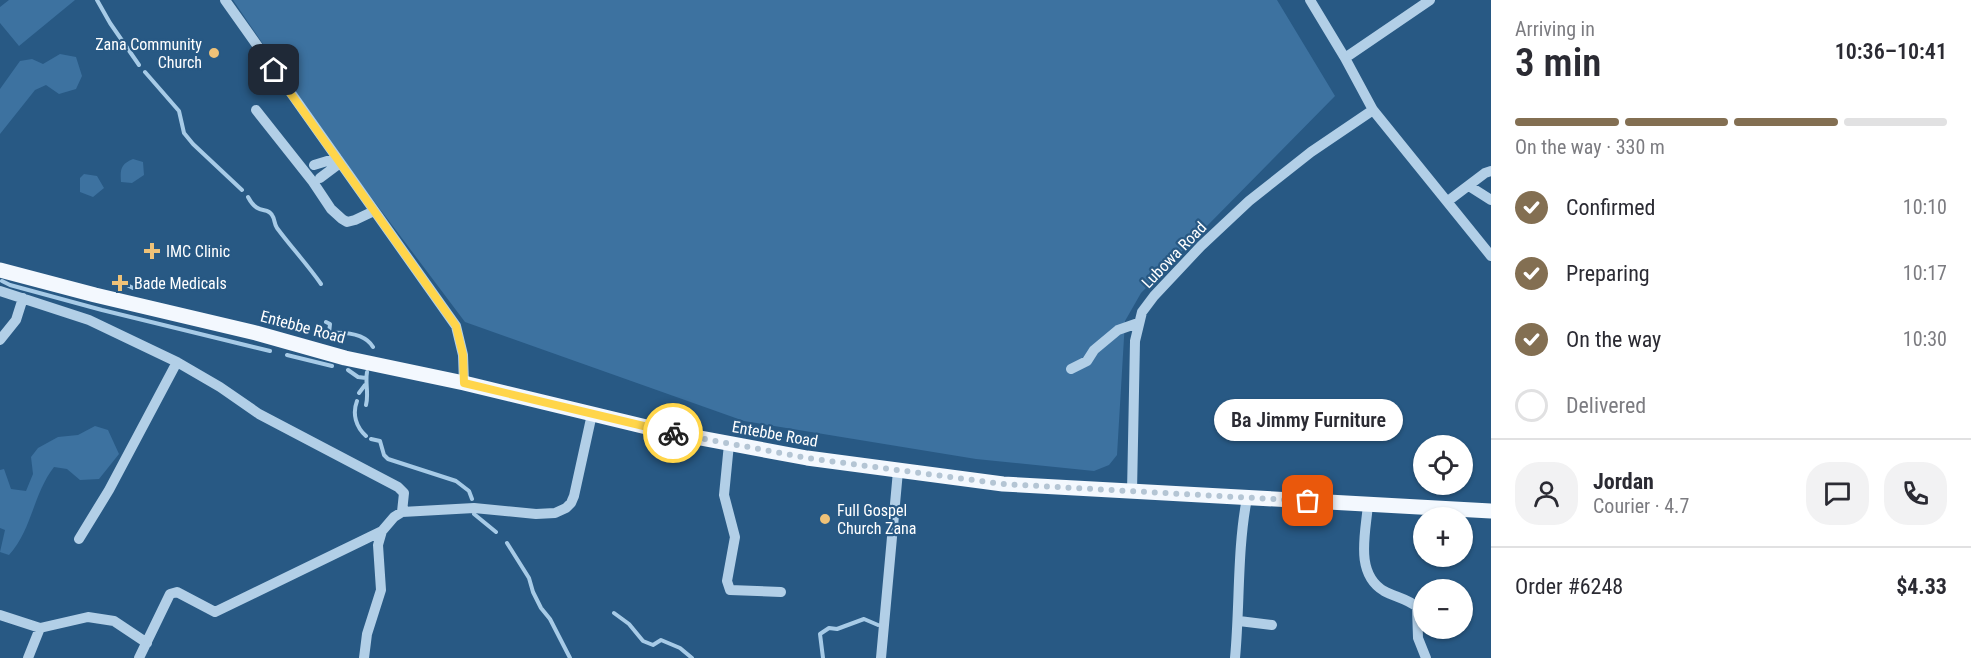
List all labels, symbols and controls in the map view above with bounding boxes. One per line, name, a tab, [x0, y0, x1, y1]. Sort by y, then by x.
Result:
text: Arriving in	[1515, 17, 1595, 41]
place label: Zana Community Church	[95, 35, 202, 72]
text: 10:36–10:41	[1835, 39, 1947, 64]
text: 3 min	[1515, 40, 1601, 86]
pin	[248, 44, 299, 95]
marker: Zana Community Church	[207, 46, 221, 60]
icon: home	[257, 53, 290, 86]
text: On the way · 330 m	[1515, 135, 1665, 159]
icon: check	[1515, 191, 1548, 224]
text: Confirmed	[1566, 195, 1655, 220]
text: 10:10	[1903, 195, 1947, 219]
street label: Lubowa Road	[1138, 218, 1210, 292]
marker: IMC Clinic	[143, 242, 161, 260]
place label: IMC Clinic	[166, 242, 230, 261]
icon: check	[1515, 257, 1548, 290]
text: Preparing	[1566, 261, 1650, 286]
text: 10:17	[1903, 261, 1947, 285]
marker: Bade Medicals	[111, 274, 129, 292]
place label: Bade Medicals	[134, 274, 227, 293]
street label: Entebbe Road	[259, 307, 347, 347]
icon: check	[1515, 323, 1548, 356]
text: On the way	[1566, 327, 1661, 352]
text: 10:30	[1903, 327, 1947, 351]
text: Delivered	[1566, 393, 1646, 418]
callout: Ba Jimmy Furniture	[1214, 399, 1402, 441]
courier	[643, 403, 703, 463]
text: Ba Jimmy Furniture	[1231, 408, 1386, 432]
icon: bike	[657, 417, 690, 450]
street label: Entebbe Road	[731, 417, 819, 451]
map controls	[1413, 435, 1473, 639]
button: locate	[1413, 435, 1473, 495]
button: person	[1515, 462, 1578, 525]
button: chat	[1806, 462, 1869, 525]
button: phone	[1884, 462, 1947, 525]
text: Jordan	[1593, 469, 1654, 494]
pin	[1282, 475, 1333, 526]
icon: bag	[1291, 484, 1324, 517]
text: Courier · 4.7	[1593, 494, 1689, 518]
place label: Full Gospel Church Zana	[837, 501, 917, 538]
button: +	[1413, 507, 1473, 567]
marker: Full Gospel Church Zana	[818, 512, 832, 526]
text: Order #6248	[1515, 574, 1623, 599]
text: $4.33	[1896, 574, 1947, 599]
button: −	[1413, 579, 1473, 639]

